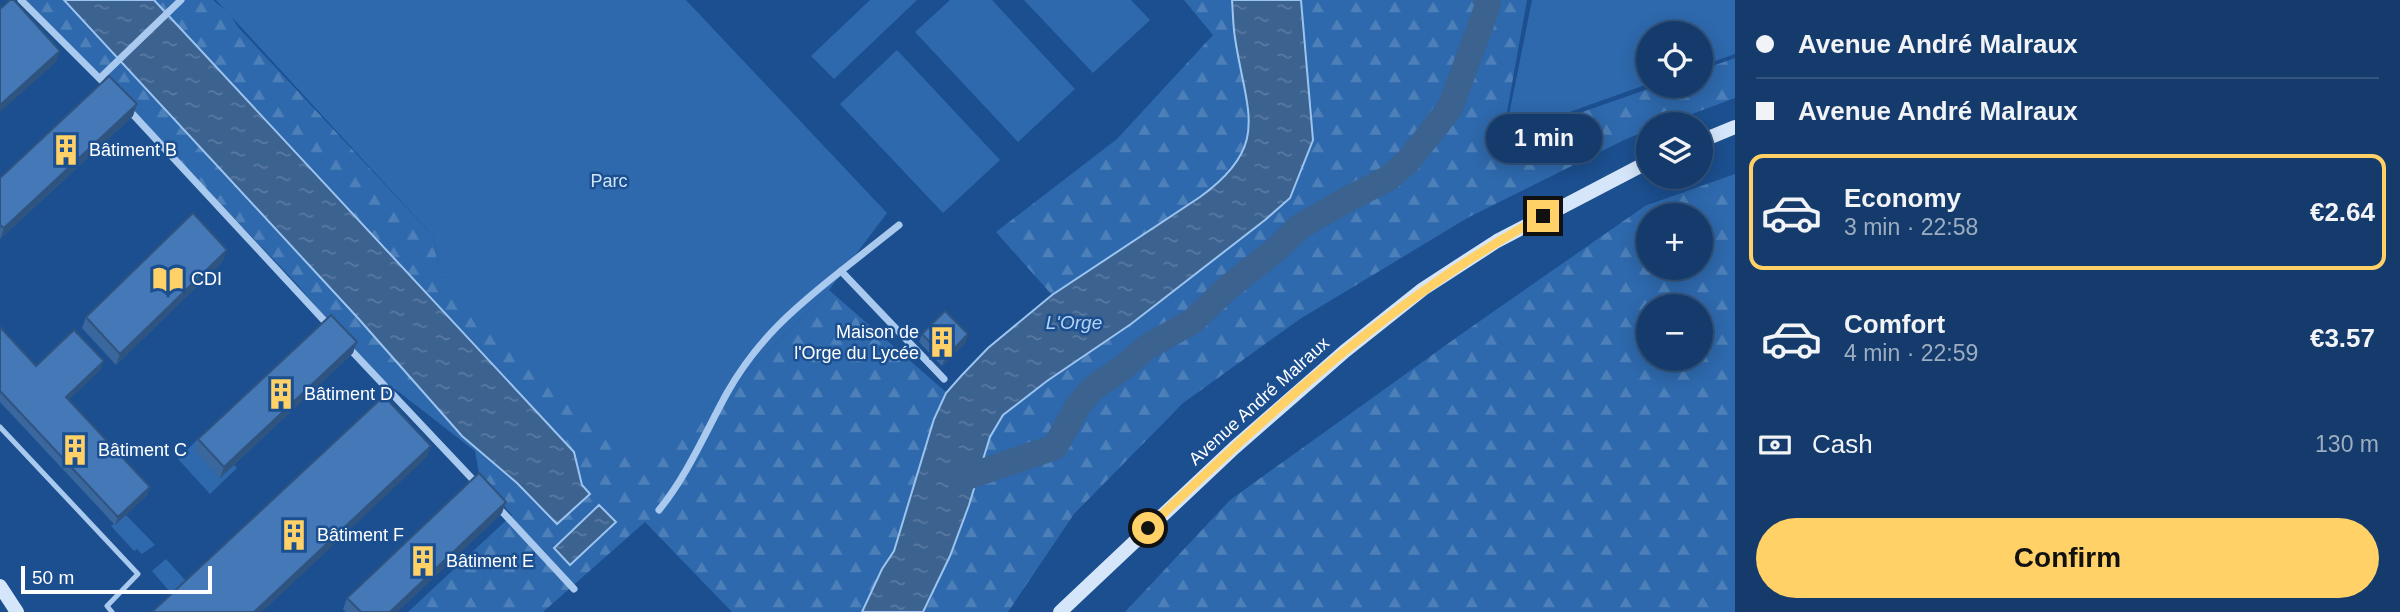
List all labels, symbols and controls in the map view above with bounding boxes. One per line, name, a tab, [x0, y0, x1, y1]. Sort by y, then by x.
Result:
map controls	[1636, 21, 1713, 371]
button: locate	[1636, 21, 1713, 98]
text: Avenue André Malraux	[1798, 29, 2078, 59]
text: Avenue André Malraux	[1798, 96, 2078, 126]
button: layers	[1636, 112, 1713, 189]
callout: 1 min	[1485, 114, 1601, 164]
text: 1 min	[1514, 125, 1574, 151]
building icon: Bâtiment B	[49, 133, 83, 167]
place label: Bâtiment B	[89, 140, 177, 160]
park label: Parc	[590, 171, 628, 191]
icon: car	[1760, 181, 1823, 244]
text: Economy	[1844, 183, 1961, 213]
text: €2.64	[2310, 197, 2375, 227]
route end	[1527, 200, 1559, 232]
button: +	[1636, 203, 1713, 280]
text: 3 min · 22:58	[1844, 214, 1978, 240]
library icon: CDI	[151, 262, 185, 296]
place label: CDI	[191, 269, 222, 289]
button: −	[1636, 294, 1713, 371]
icon: car	[1760, 307, 1823, 370]
text: Comfort	[1844, 309, 1945, 339]
water label: L'Orge	[1046, 312, 1102, 333]
place label: Maison de l'Orge du Lycée	[794, 322, 919, 363]
text: €3.57	[2310, 323, 2375, 353]
building icon: Maison de l'Orge du Lycée	[925, 325, 959, 359]
street label: Avenue André Malraux	[1185, 333, 1333, 469]
text: 4 min · 22:59	[1844, 340, 1978, 366]
building icon: Bâtiment D	[264, 377, 298, 411]
place label: Bâtiment D	[304, 384, 393, 404]
icon: cash	[1756, 426, 1794, 464]
text: Cash	[1812, 429, 1873, 459]
text: 130 m	[2315, 431, 2379, 457]
building icon: Bâtiment C	[58, 433, 92, 467]
place label: Bâtiment C	[98, 440, 187, 460]
route start	[1132, 512, 1164, 544]
building icon: Bâtiment F	[277, 518, 311, 552]
button: Confirm	[1756, 518, 2379, 598]
place label: Bâtiment F	[317, 525, 404, 545]
building icon: Bâtiment E	[406, 544, 440, 578]
place label: Bâtiment E	[446, 551, 534, 571]
scale bar	[21, 563, 212, 595]
text: 50 m	[32, 567, 74, 588]

